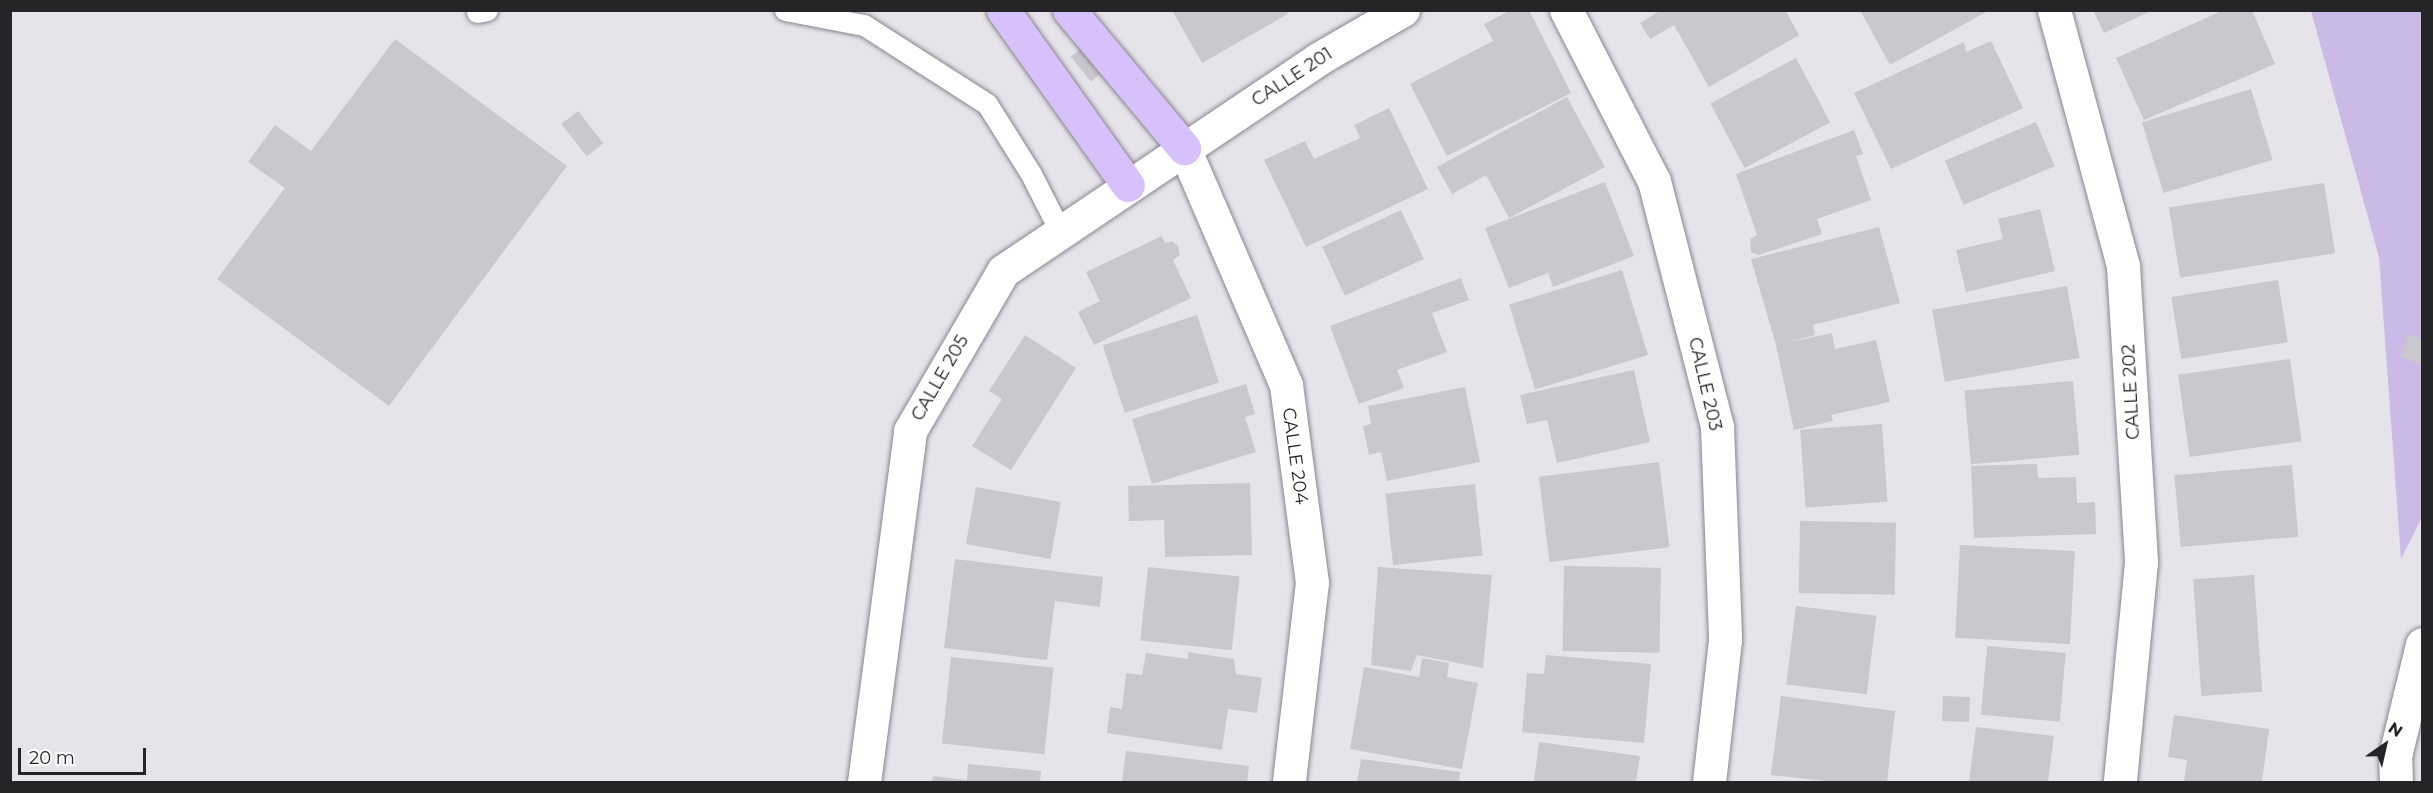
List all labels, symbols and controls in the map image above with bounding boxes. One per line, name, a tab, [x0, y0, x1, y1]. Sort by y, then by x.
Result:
street label: CALLE 201	[1248, 43, 1336, 111]
street label: CALLE 205	[907, 331, 973, 425]
street label: CALLE 203	[1684, 335, 1726, 433]
street label: CALLE 202	[2118, 344, 2144, 440]
street label: CALLE 204	[1278, 406, 1312, 506]
north arrow	[2355, 715, 2415, 775]
text: N	[2385, 718, 2406, 741]
scale bar	[21, 736, 148, 774]
text: 20 m	[29, 747, 75, 769]

